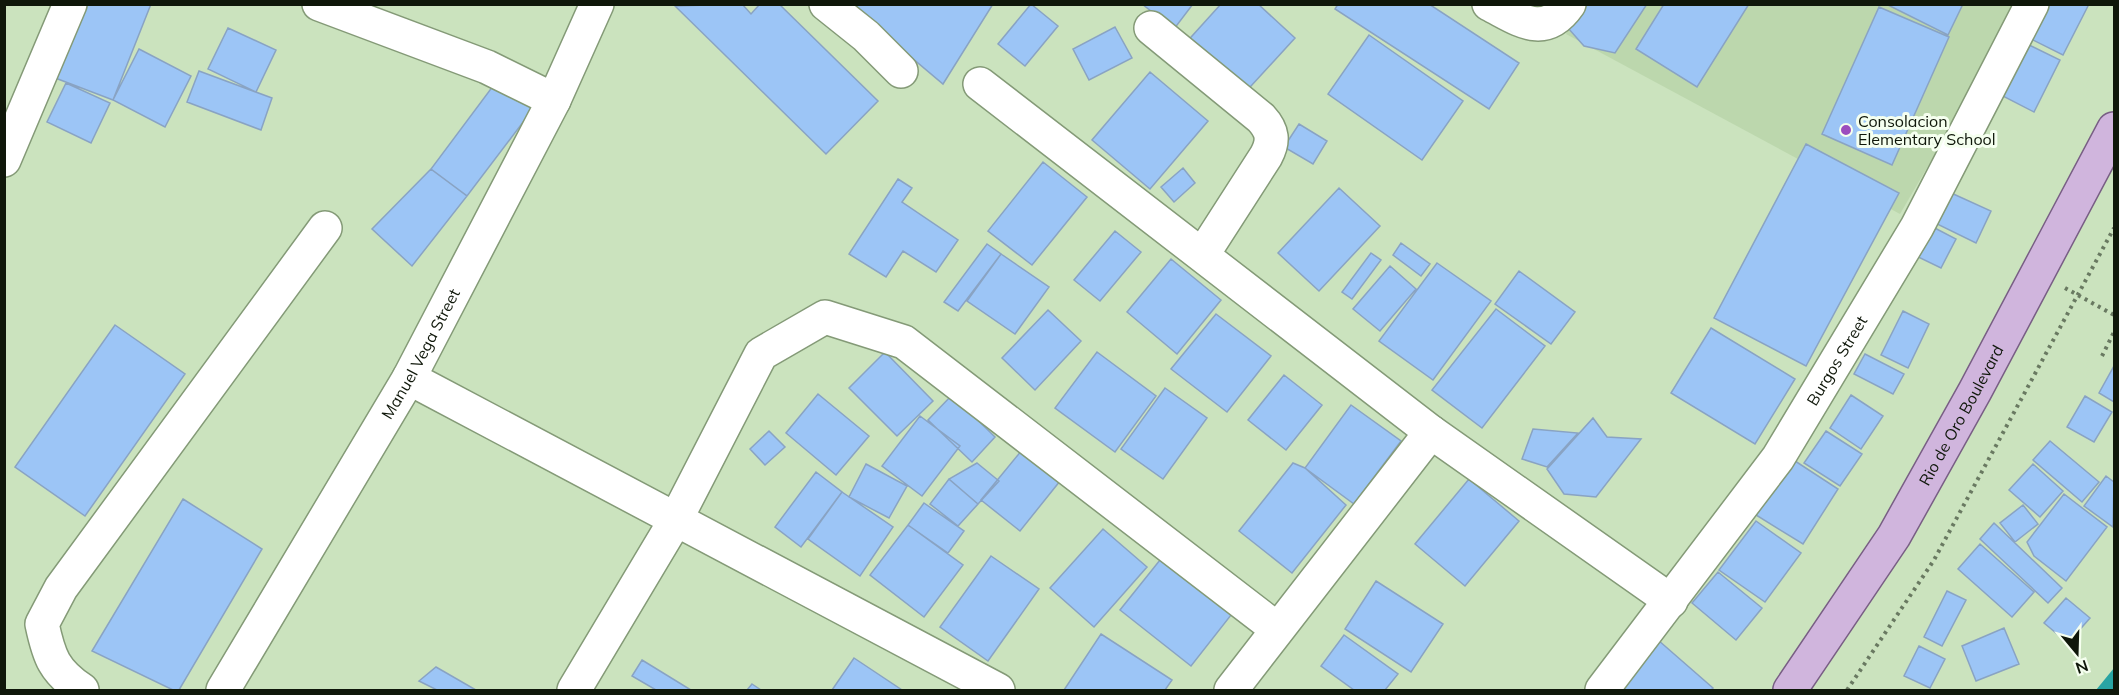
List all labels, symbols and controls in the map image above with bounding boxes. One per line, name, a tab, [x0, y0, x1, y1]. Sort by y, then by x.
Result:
place label: Consolacion Elementary School	[1858, 111, 1996, 149]
marker: Consolacion Elementary School	[1839, 123, 1853, 137]
street label: Manuel Vega Street	[377, 285, 464, 423]
street label: Burgos Street	[1802, 312, 1871, 409]
street label: Rio de Oro Boulevard	[1914, 342, 2008, 489]
north arrow	[2047, 623, 2107, 683]
text: N	[2073, 656, 2091, 679]

